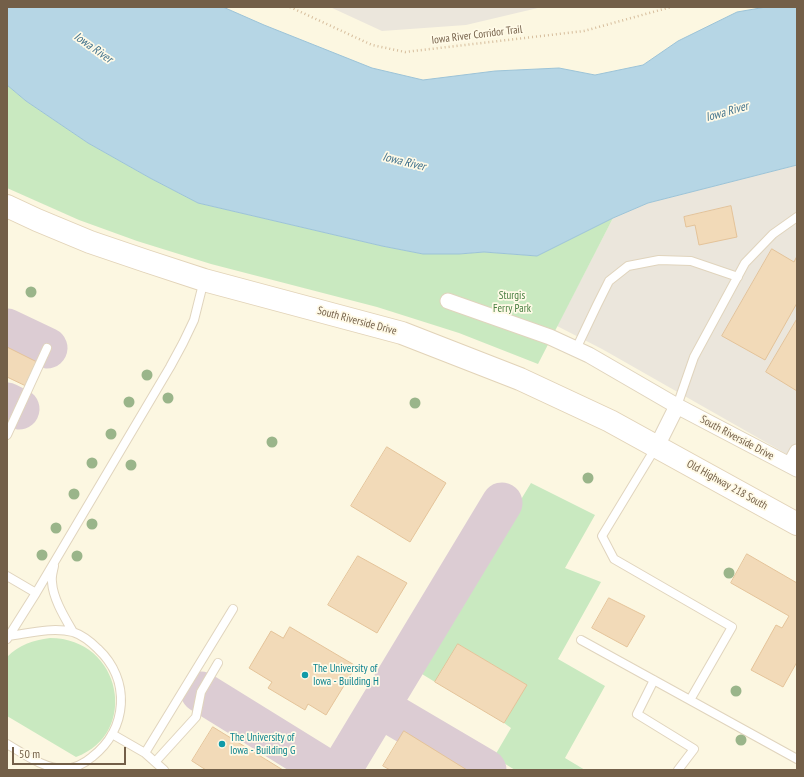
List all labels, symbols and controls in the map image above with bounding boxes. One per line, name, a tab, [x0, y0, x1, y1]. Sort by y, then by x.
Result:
street label: Iowa River Corridor Trail	[431, 23, 523, 47]
water label: Iowa River	[71, 30, 115, 66]
water label: Iowa River	[704, 99, 750, 125]
water label: Iowa River	[381, 150, 427, 174]
park label: Sturgis Ferry Park	[493, 289, 531, 315]
street label: South Riverside Drive	[316, 304, 398, 338]
street label: South Riverside Drive	[698, 413, 776, 463]
street label: Old Highway 218 South	[684, 457, 770, 513]
place label: The University of Iowa - Building H	[313, 662, 379, 688]
marker: The University of Iowa - Building H	[300, 670, 310, 680]
place label: The University of Iowa - Building G	[230, 731, 295, 757]
scale bar	[14, 739, 128, 765]
marker: The University of Iowa - Building G	[217, 739, 227, 749]
text: 50 m	[19, 746, 40, 761]

